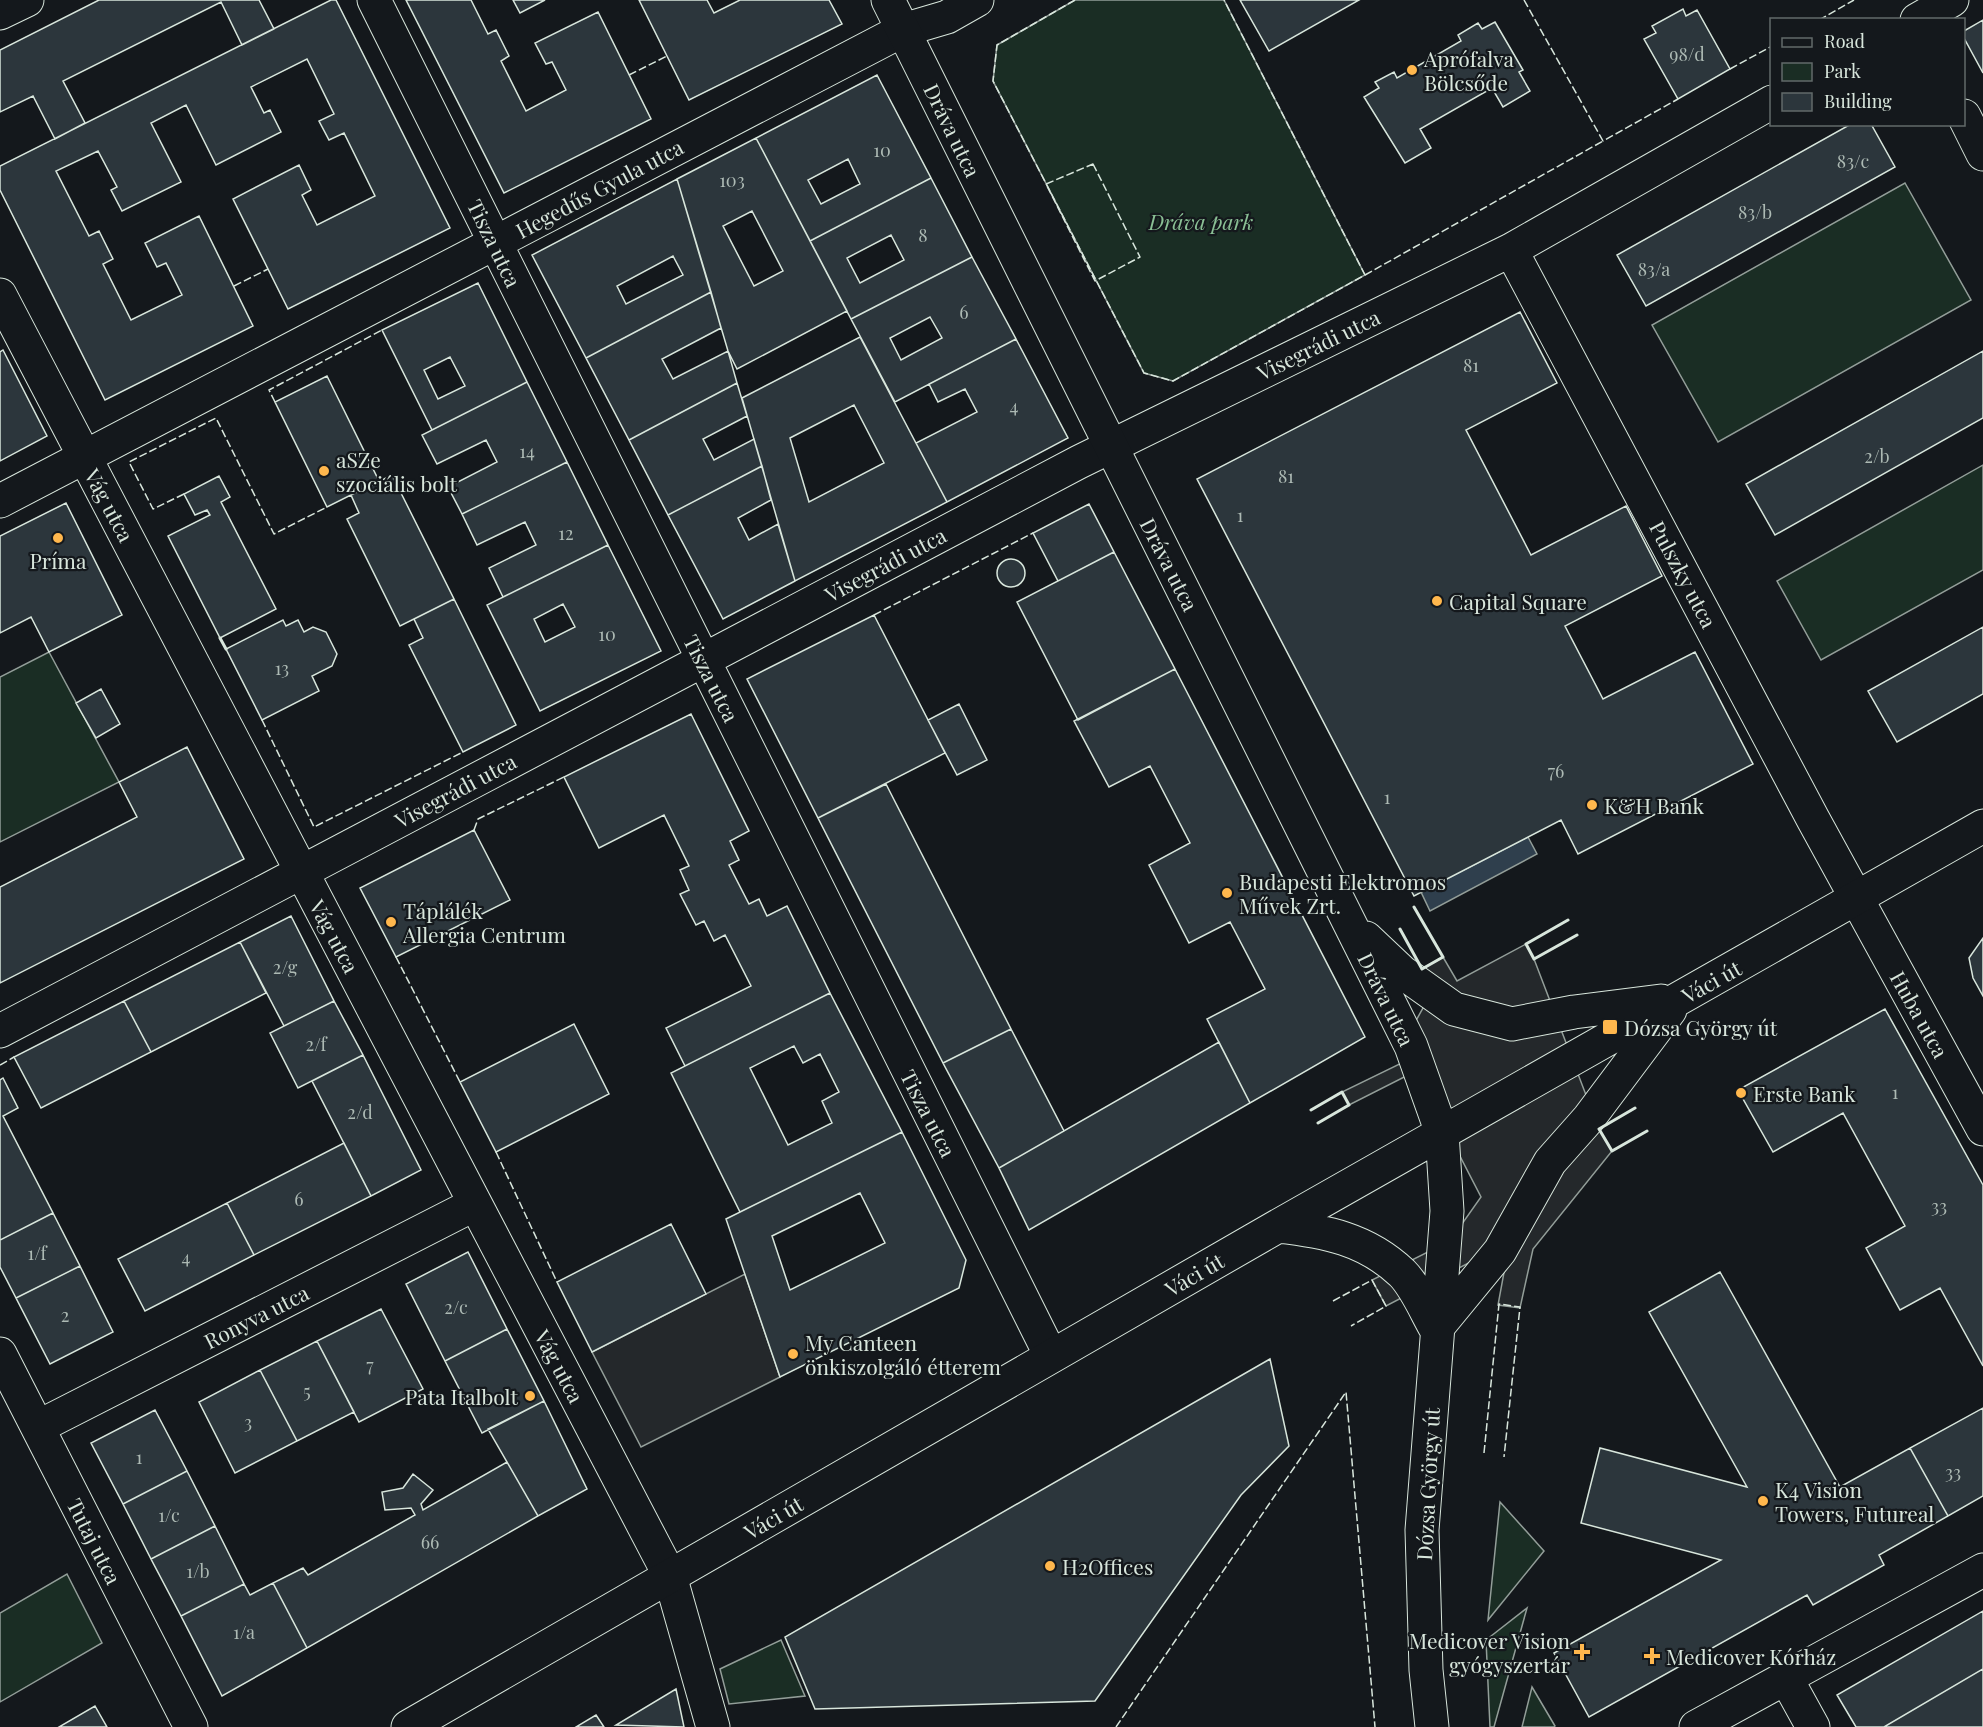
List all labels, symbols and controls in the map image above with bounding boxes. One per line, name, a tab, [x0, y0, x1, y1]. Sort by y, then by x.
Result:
legend	[1770, 18, 1965, 126]
text: Road	[1824, 29, 1865, 53]
house number: 98/d	[1669, 42, 1705, 66]
place label: Aprófalva Bölcsőde	[1423, 44, 1514, 96]
text: Park	[1824, 59, 1861, 83]
marker: Aprófalva Bölcsőde	[1405, 63, 1419, 77]
street label: Dráva utca	[918, 79, 988, 182]
text: Building	[1824, 89, 1892, 113]
street label: Hegedűs Gyula utca	[510, 132, 688, 244]
house number: 10	[873, 138, 891, 162]
house number: 83/c	[1837, 149, 1869, 173]
house number: 103	[719, 168, 745, 192]
street label: Tisza utca	[462, 194, 528, 292]
house number: 83/b	[1738, 200, 1772, 224]
park label: Dráva park	[1148, 207, 1253, 235]
house number: 8	[918, 223, 928, 247]
house number: 83/a	[1638, 257, 1670, 281]
house number: 6	[959, 300, 969, 324]
street label: Visegrádi utca	[1251, 302, 1385, 386]
house number: 81	[1463, 353, 1479, 377]
house number: 4	[1010, 394, 1019, 418]
house number: 14	[519, 439, 535, 463]
house number: 2/b	[1864, 444, 1890, 468]
place label: aSZe szociális bolt	[336, 445, 458, 497]
street label: Vág utca	[79, 463, 141, 547]
marker: aSZe szociális bolt	[317, 464, 331, 478]
house number: 81	[1278, 464, 1294, 488]
house number: 1	[1237, 503, 1244, 527]
street label: Dráva utca	[1135, 513, 1206, 616]
street label: Pulszky utca	[1644, 516, 1724, 633]
street label: Visegrádi utca	[819, 520, 951, 608]
house number: 12	[558, 521, 574, 545]
marker: Príma	[51, 531, 65, 545]
place label: Príma	[30, 546, 87, 574]
place label: Capital Square	[1449, 587, 1587, 615]
marker: Capital Square	[1430, 594, 1444, 608]
house number: 10	[598, 622, 616, 646]
street label: Tisza utca	[678, 630, 746, 727]
house number: 13	[275, 656, 289, 680]
street label: Visegrádi utca	[389, 746, 521, 834]
house number: 76	[1548, 759, 1564, 783]
house number: 1	[1384, 785, 1391, 809]
place label: K&H Bank	[1604, 791, 1705, 819]
marker: K&H Bank	[1585, 798, 1599, 812]
place label: Budapesti Elektromos Művek Zrt.	[1239, 867, 1446, 919]
marker: Budapesti Elektromos Művek Zrt.	[1220, 886, 1234, 900]
street label: Vág utca	[304, 894, 366, 978]
place label: Táplálék Allergia Centrum	[402, 896, 566, 948]
marker: Táplálék Allergia Centrum	[384, 915, 398, 929]
street label: Dráva utca	[1352, 948, 1422, 1051]
street label: Váci út	[1676, 953, 1746, 1009]
house number: 2/g	[273, 955, 298, 979]
street label: Huba utca	[1885, 965, 1956, 1063]
place label: Dózsa György út	[1624, 1013, 1778, 1041]
marker: Dózsa György út	[1601, 1018, 1619, 1036]
house number: 2/f	[306, 1032, 328, 1056]
street label: Tisza utca	[895, 1065, 963, 1162]
place label: Erste Bank	[1753, 1079, 1856, 1107]
house number: 1	[1892, 1080, 1899, 1104]
marker: Erste Bank	[1734, 1086, 1748, 1100]
house number: 2/d	[347, 1100, 373, 1124]
house number: 6	[294, 1187, 304, 1211]
house number: 33	[1931, 1194, 1947, 1218]
house number: 1/f	[28, 1241, 49, 1265]
house number: 4	[182, 1245, 191, 1269]
street label: Váci út	[1159, 1246, 1229, 1303]
street label: Ronyva utca	[199, 1277, 314, 1354]
house number: 2/c	[444, 1295, 468, 1319]
house number: 2	[61, 1303, 69, 1327]
street label: Vág utca	[529, 1324, 591, 1408]
place label: My Canteen önkiszolgáló étterem	[805, 1328, 1001, 1380]
marker: My Canteen önkiszolgáló étterem	[786, 1347, 800, 1361]
house number: 7	[366, 1353, 374, 1377]
house number: 5	[303, 1379, 311, 1403]
place label: Pata Italbolt	[405, 1382, 519, 1410]
marker: Pata Italbolt	[523, 1389, 537, 1403]
street label: Dózsa György út	[1409, 1406, 1445, 1561]
house number: 3	[244, 1410, 252, 1434]
house number: 1	[136, 1445, 143, 1469]
house number: 33	[1945, 1460, 1961, 1484]
place label: K4 Vision Towers, Futureal	[1775, 1475, 1934, 1527]
street label: Váci út	[738, 1489, 808, 1546]
street label: Tutaj utca	[61, 1493, 129, 1589]
marker: K4 Vision Towers, Futureal	[1756, 1494, 1770, 1508]
house number: 1/c	[158, 1503, 180, 1527]
house number: 66	[421, 1530, 439, 1554]
place label: H2Offices	[1062, 1552, 1153, 1580]
house number: 1/b	[186, 1559, 210, 1583]
marker: H2Offices	[1043, 1559, 1057, 1573]
house number: 1/a	[233, 1620, 255, 1644]
place label: Medicover Vision gyógyszertár	[1409, 1626, 1571, 1678]
place label: Medicover Kórház	[1666, 1642, 1836, 1670]
marker: Medicover Vision gyógyszertár	[1575, 1645, 1589, 1659]
marker: Medicover Kórház	[1643, 1647, 1661, 1665]

